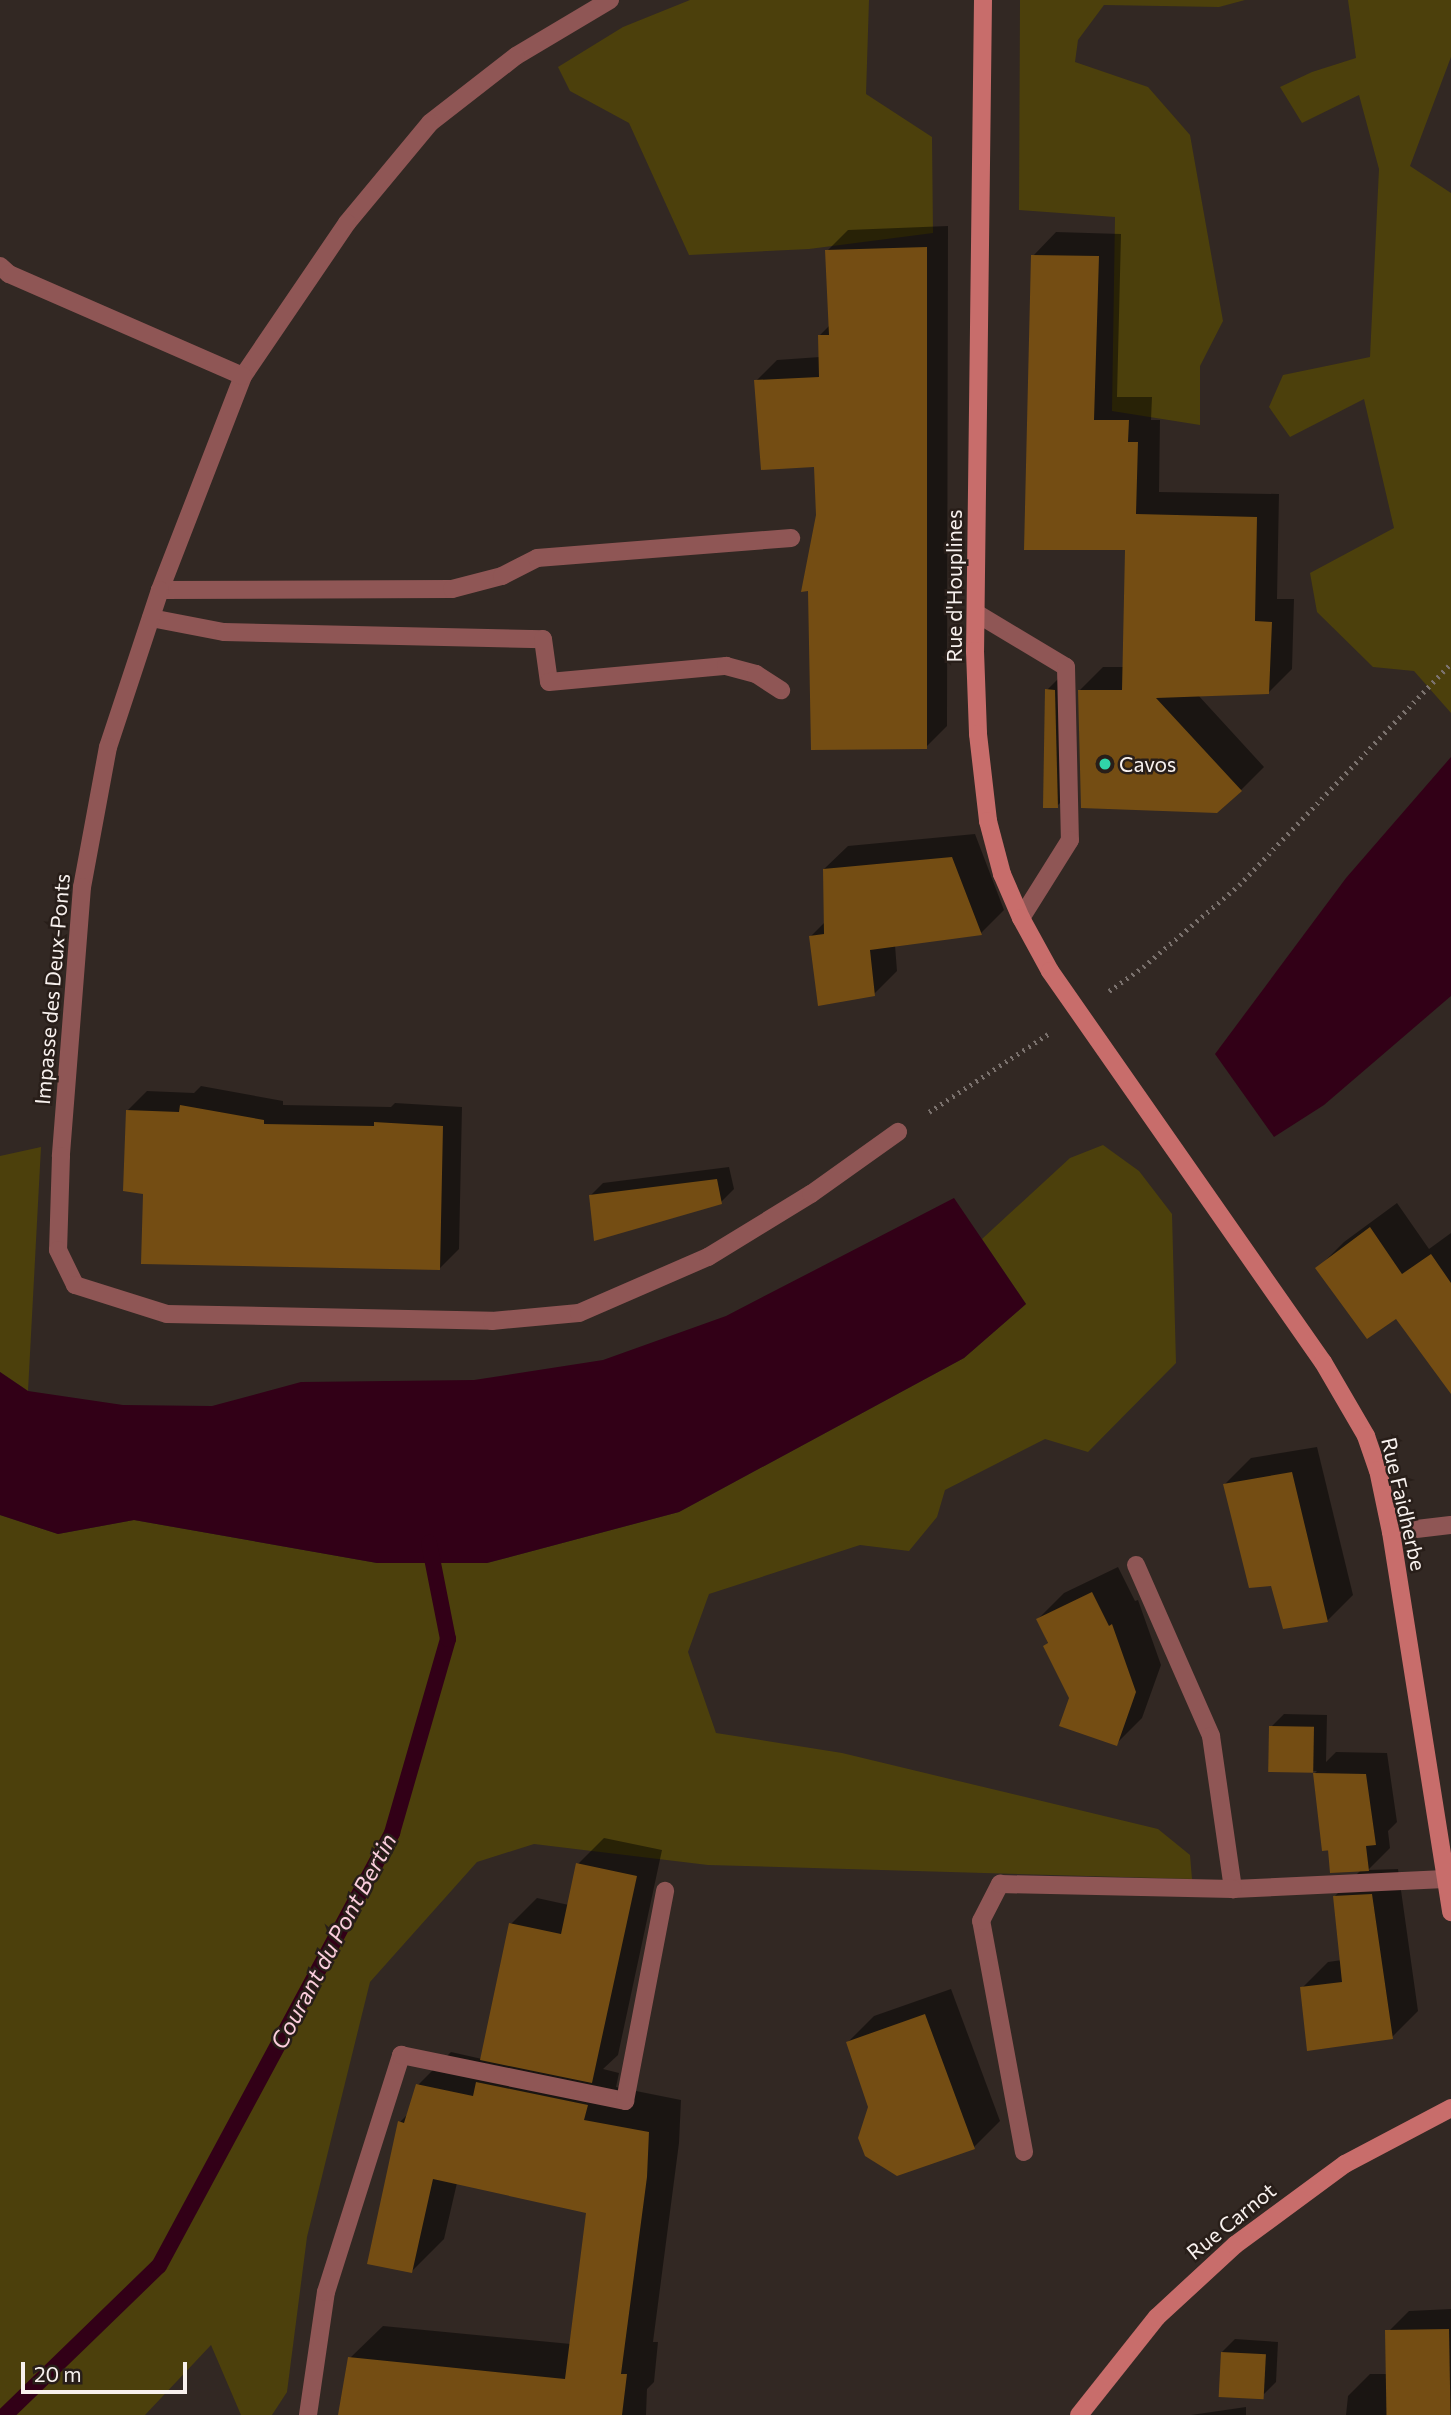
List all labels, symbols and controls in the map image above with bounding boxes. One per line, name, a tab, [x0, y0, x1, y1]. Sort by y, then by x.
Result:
street label: Rue d'Houplines	[941, 510, 967, 662]
place label: Cavos	[1119, 751, 1176, 777]
marker: Cavos	[1097, 756, 1113, 772]
street label: Impasse des Deux-Ponts	[29, 872, 75, 1106]
street label: Rue Faidherbe	[1376, 1435, 1432, 1573]
water label: Courant du Pont Bertin	[264, 1828, 402, 2054]
street label: Rue Carnot	[1181, 2177, 1281, 2265]
scale bar	[24, 2348, 191, 2392]
text: 20 m	[34, 2361, 82, 2386]

